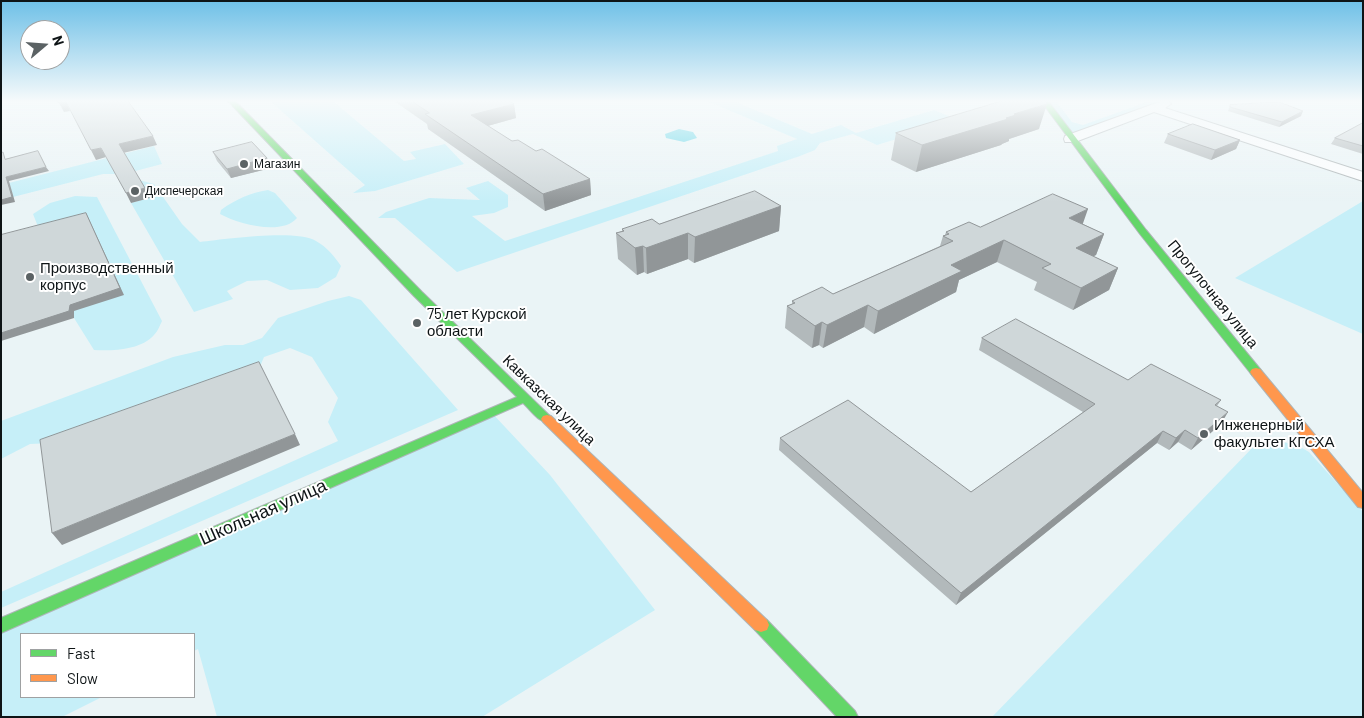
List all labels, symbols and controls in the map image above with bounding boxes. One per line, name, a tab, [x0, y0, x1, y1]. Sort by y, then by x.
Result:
north arrow	[20, 20, 70, 70]
text: N	[49, 33, 68, 48]
place label: Магазин	[254, 157, 300, 171]
marker: Магазин	[238, 158, 250, 170]
place label: Диспечерская	[145, 184, 223, 198]
marker: Диспечерская	[129, 185, 141, 197]
street label: Прогулочная улица	[1164, 236, 1262, 352]
place label: Производственный корпус	[40, 259, 174, 294]
marker: Производственный корпус	[24, 271, 36, 283]
place label: 75 лет Курской области	[427, 305, 527, 340]
marker: 75 лет Курской области	[411, 317, 423, 329]
street label: Кавказская улица	[499, 351, 599, 449]
place label: Инженерный факультет КГСХА	[1214, 416, 1335, 451]
marker: Инженерный факультет КГСХА	[1198, 428, 1210, 440]
street label: Школьная улица	[196, 474, 330, 550]
legend	[20, 633, 195, 698]
text: Fast	[67, 644, 95, 662]
text: Slow	[67, 669, 98, 687]

